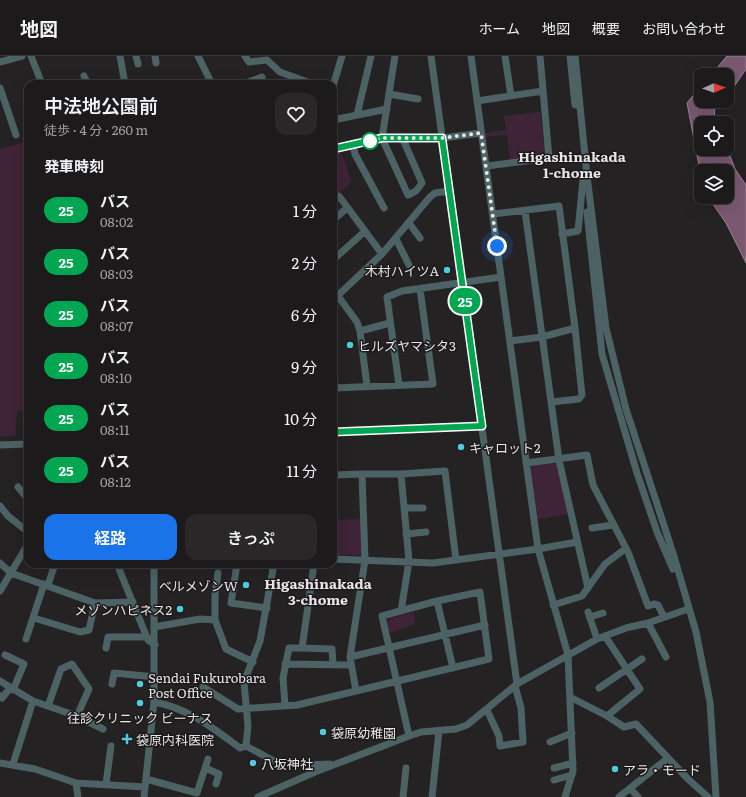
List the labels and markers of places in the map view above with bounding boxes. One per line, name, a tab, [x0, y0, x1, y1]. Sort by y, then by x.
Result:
unlabelled marker	[361, 132, 379, 150]
place label: 木村ハイツA	[365, 261, 439, 280]
marker: 木村ハイツA	[442, 265, 452, 275]
place label: ヒルズヤマシタ3	[358, 336, 456, 355]
marker: ヒルズヤマシタ3	[345, 340, 355, 350]
place label: キャロット2	[469, 438, 541, 457]
marker: キャロット2	[456, 442, 466, 452]
place label: ベルメゾンW	[159, 576, 238, 595]
marker: ベルメゾンW	[241, 580, 251, 590]
place label: メゾンハピネス2	[74, 600, 172, 619]
marker: メゾンハピネス2	[175, 604, 185, 614]
place label: Sendai Fukurobara Post Office	[148, 668, 266, 702]
marker: Sendai Fukurobara Post Office	[135, 679, 145, 689]
marker: 往診クリニック ビーナス	[135, 698, 145, 708]
place label: 往診クリニック ビーナス	[67, 708, 213, 727]
place label: 袋原幼稚園	[331, 723, 396, 742]
marker: 袋原幼稚園	[318, 727, 328, 737]
place label: 袋原内科医院	[136, 730, 214, 749]
marker: 袋原内科医院	[121, 733, 133, 745]
place label: 八坂神社	[261, 754, 313, 773]
marker: 八坂神社	[248, 758, 258, 768]
place label: アラ・モード	[623, 760, 701, 779]
marker: アラ・モード	[610, 764, 620, 774]

